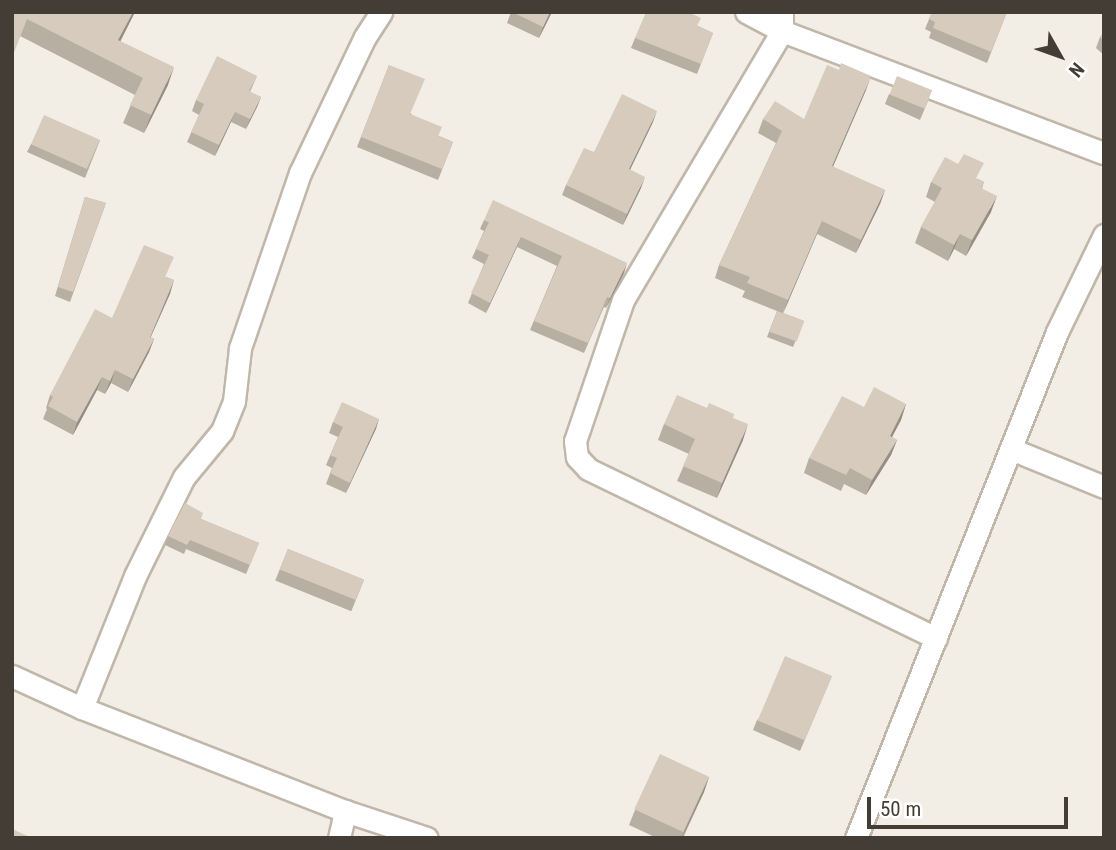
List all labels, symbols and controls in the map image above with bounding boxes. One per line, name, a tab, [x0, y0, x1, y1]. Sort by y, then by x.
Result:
north arrow	[1025, 21, 1095, 91]
text: N	[1064, 58, 1089, 82]
scale bar	[871, 784, 1072, 828]
text: 50 m	[880, 797, 921, 821]

